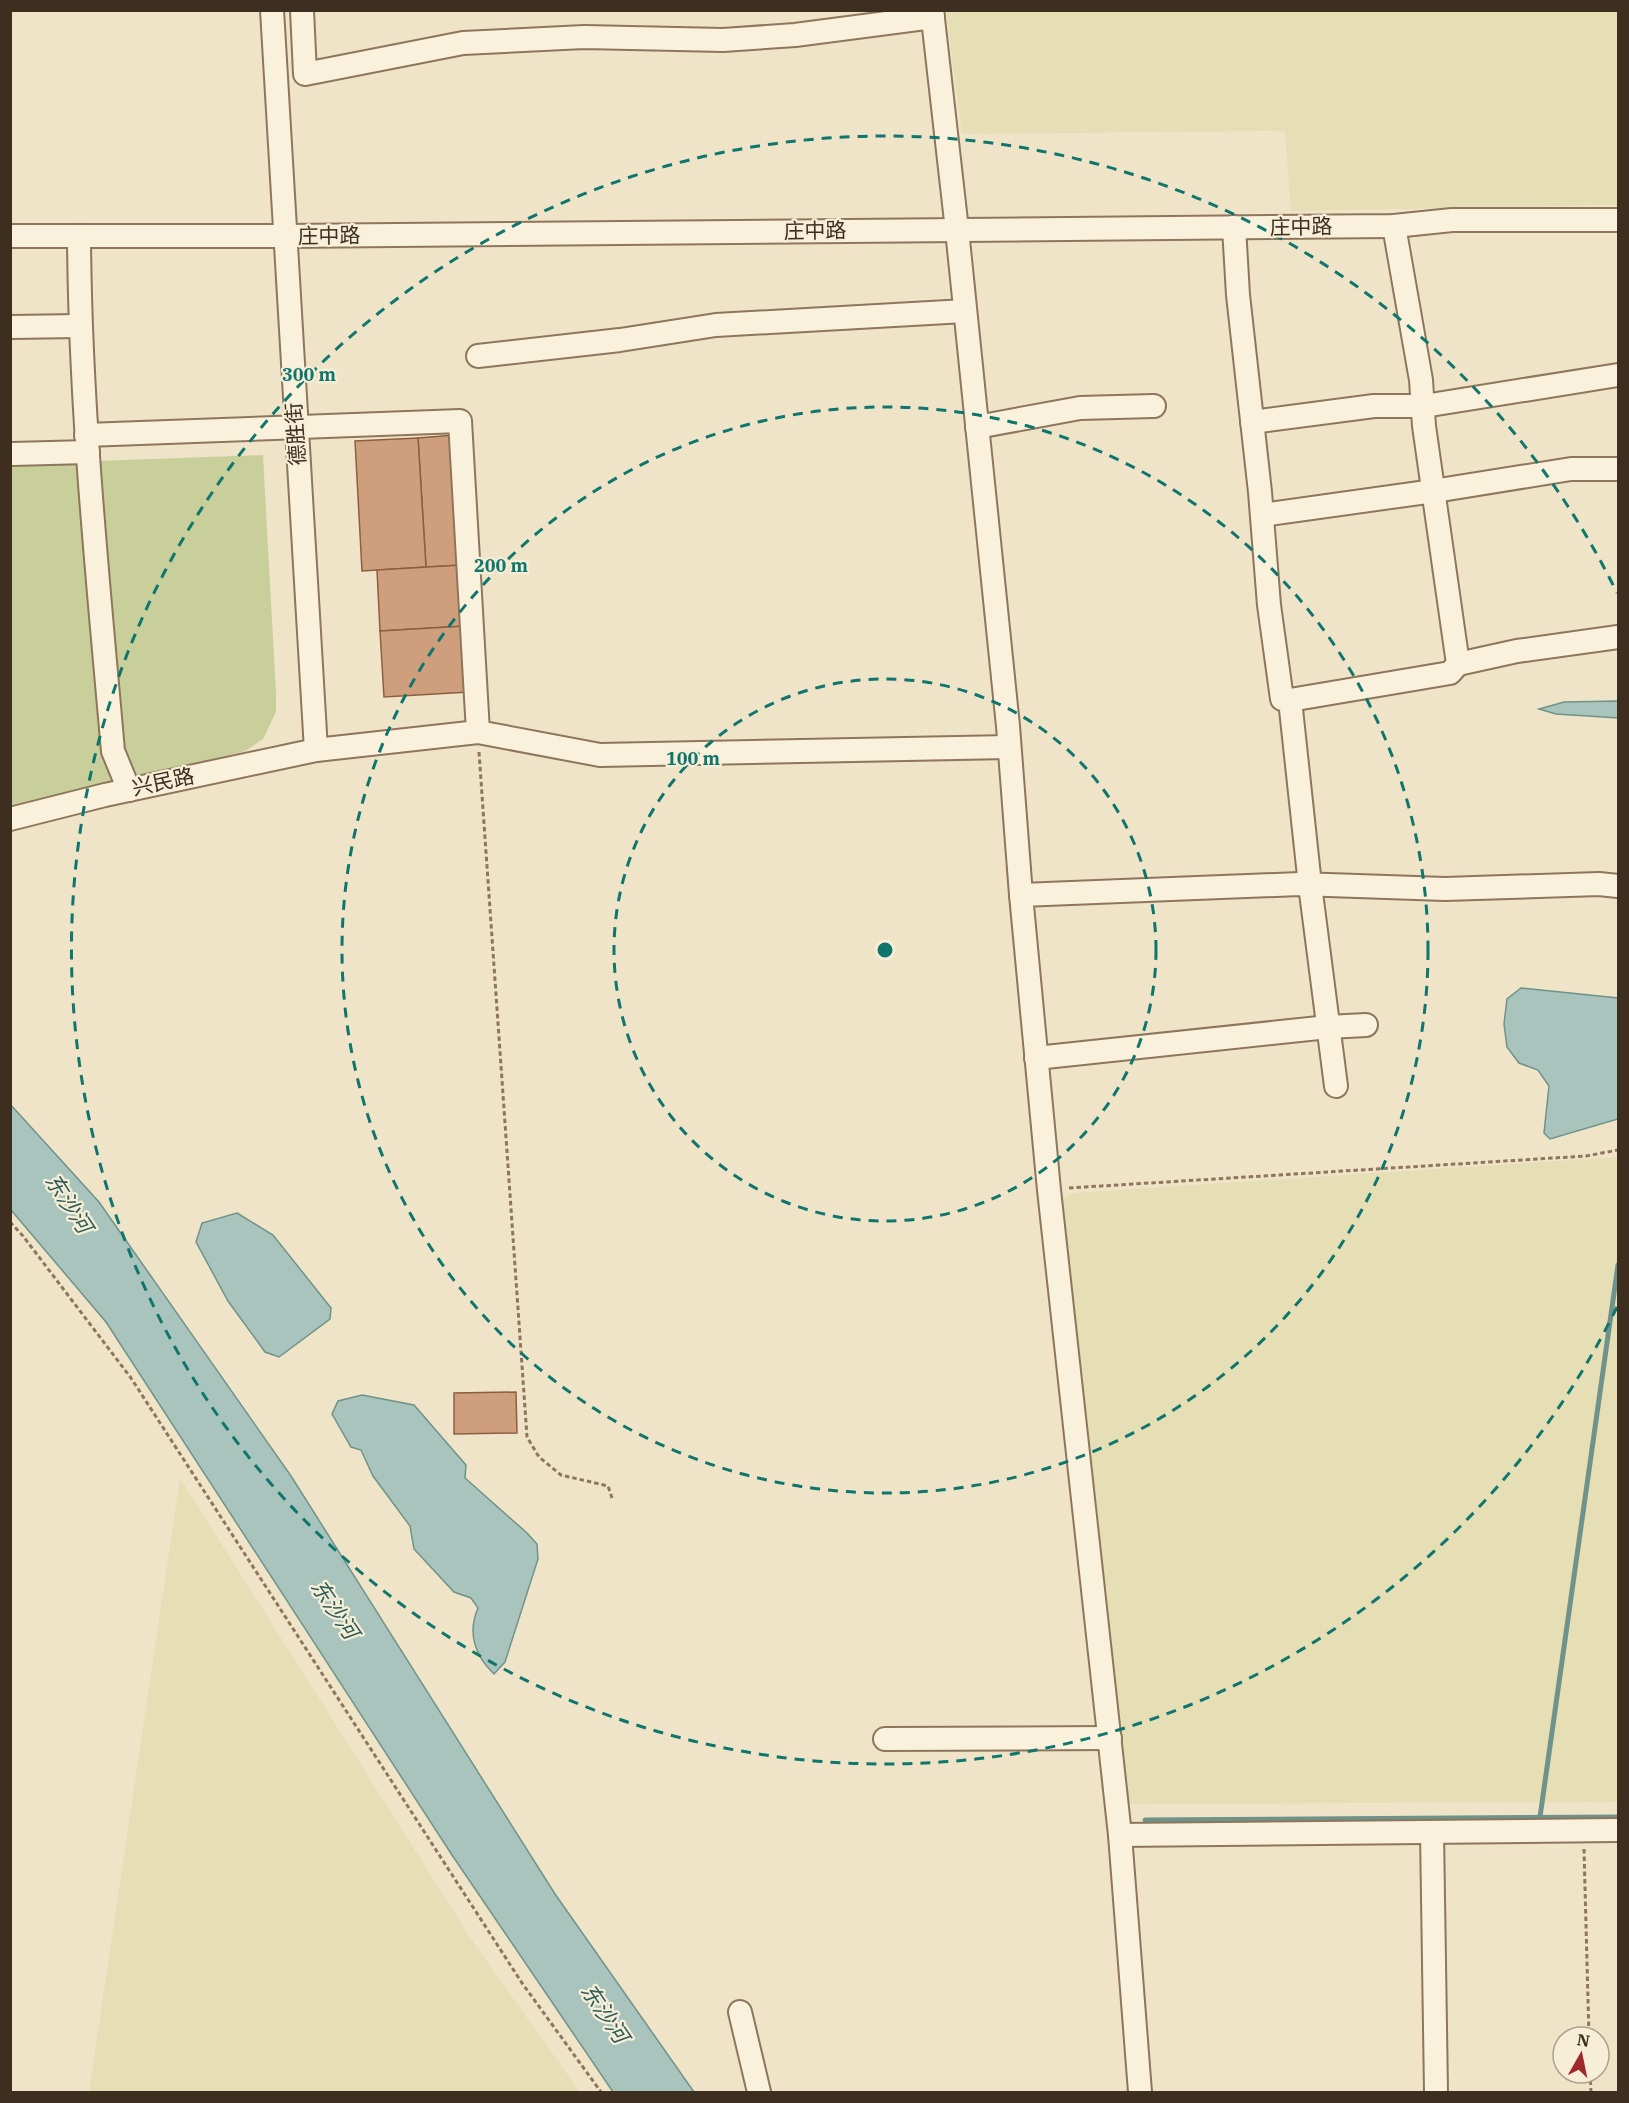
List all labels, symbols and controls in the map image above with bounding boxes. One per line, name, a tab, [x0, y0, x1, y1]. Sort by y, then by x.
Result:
street label: 庄中路	[1269, 211, 1333, 241]
street label: 庄中路	[783, 215, 847, 245]
street label: 庄中路	[297, 220, 361, 250]
text: 300 m	[282, 363, 337, 386]
street label: 德胜街	[279, 402, 311, 466]
text: 200 m	[474, 554, 529, 577]
text: 100 m	[666, 747, 721, 770]
street label: 兴民路	[129, 761, 197, 801]
centre of rings	[875, 940, 895, 960]
water label: 东沙河	[39, 1167, 102, 1242]
water label: 东沙河	[305, 1573, 368, 1647]
water label: 东沙河	[575, 1977, 638, 2051]
north arrow	[1551, 2025, 1611, 2085]
text: N	[1576, 2029, 1591, 2051]

